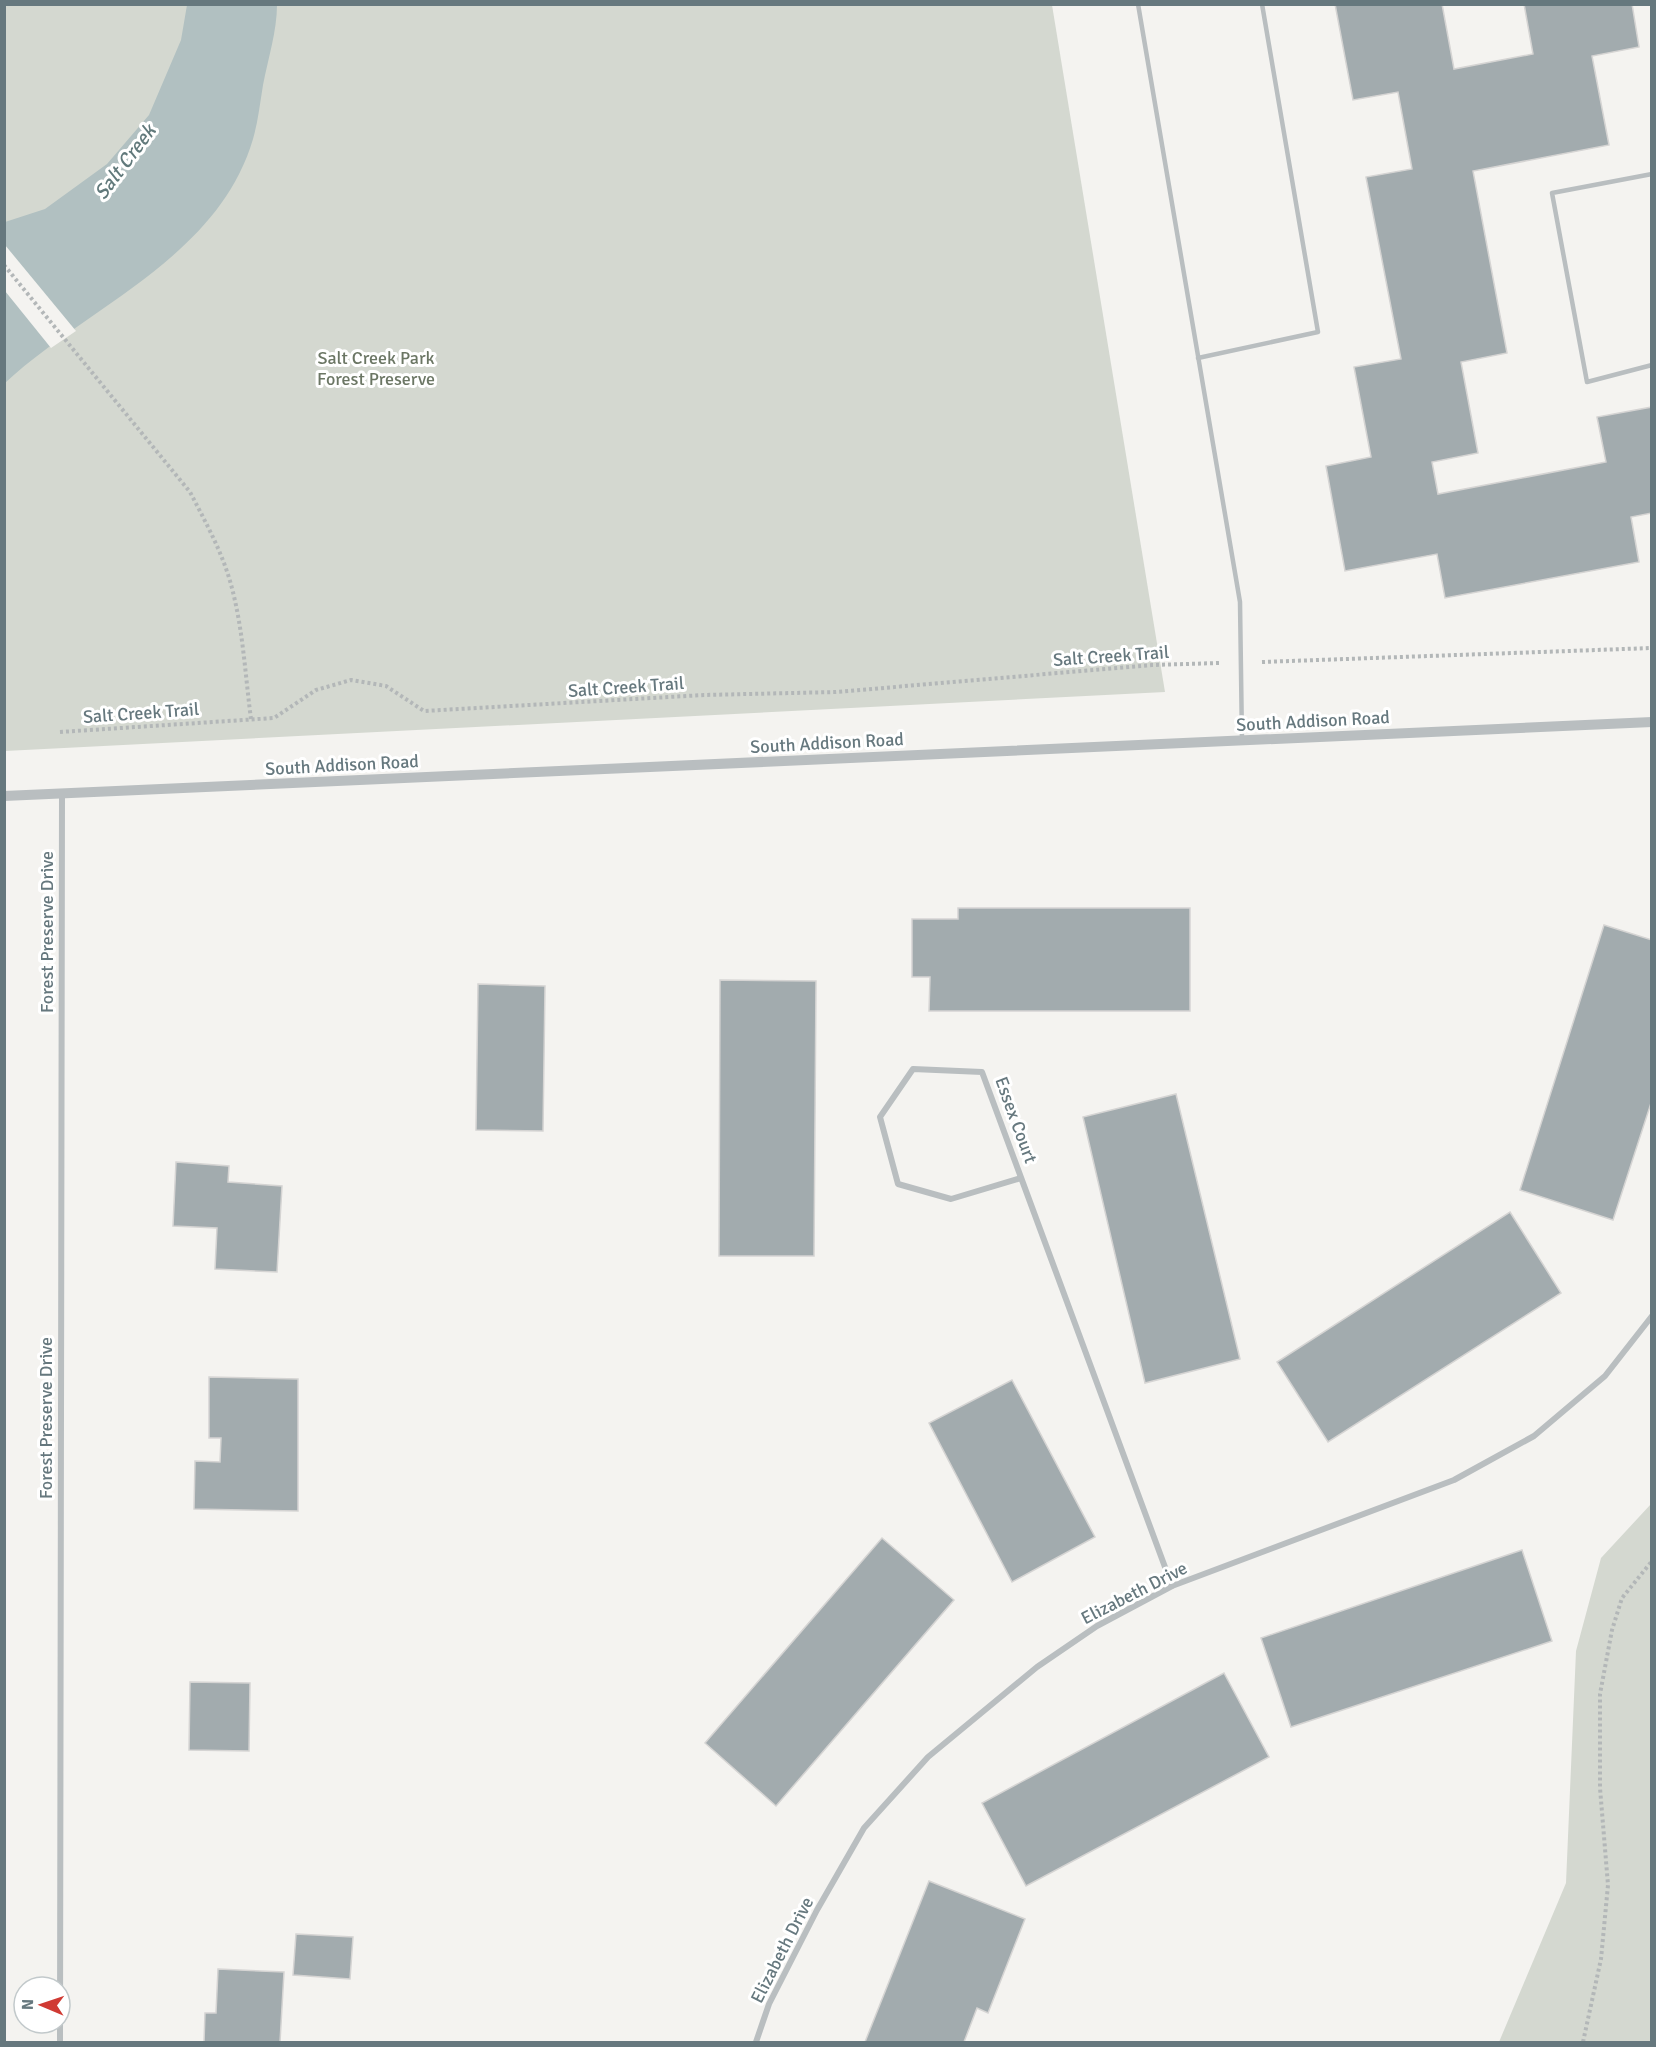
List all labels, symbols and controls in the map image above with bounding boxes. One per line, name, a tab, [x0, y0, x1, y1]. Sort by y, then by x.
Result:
water label: Salt Creek	[89, 118, 162, 204]
park label: Salt Creek Park Forest Preserve	[317, 347, 435, 390]
street label: Salt Creek Trail	[1052, 641, 1170, 671]
street label: Salt Creek Trail	[567, 672, 685, 702]
street label: Salt Creek Trail	[82, 698, 200, 728]
street label: South Addison Road	[1236, 706, 1390, 736]
street label: South Addison Road	[750, 728, 904, 758]
street label: South Addison Road	[265, 750, 419, 780]
street label: Forest Preserve Drive	[36, 851, 58, 1013]
street label: Essex Court	[990, 1074, 1042, 1166]
street label: Forest Preserve Drive	[35, 1337, 57, 1499]
street label: Elizabeth Drive	[1077, 1557, 1191, 1629]
street label: Elizabeth Drive	[746, 1893, 818, 2007]
north arrow	[12, 1975, 72, 2035]
text: N	[18, 1999, 38, 2010]

